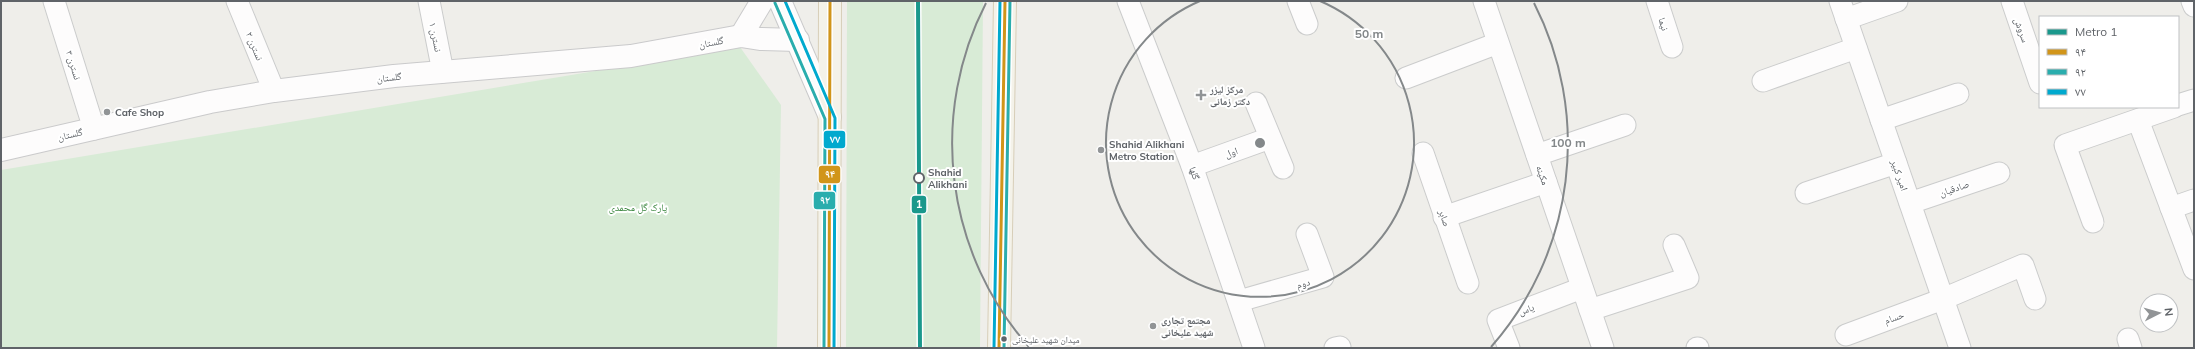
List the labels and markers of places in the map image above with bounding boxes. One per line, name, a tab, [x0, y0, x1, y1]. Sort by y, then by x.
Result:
place label: مرکز لیزر دکتر زمانی	[1209, 83, 1250, 108]
marker: مرکز لیزر دکتر زمانی	[1195, 89, 1207, 101]
place label: Cafe Shop	[115, 106, 164, 119]
marker: Cafe Shop	[102, 107, 112, 117]
centre of rings	[1253, 136, 1267, 150]
place label: Shahid Alikhani Metro Station	[1109, 138, 1184, 163]
marker: Shahid Alikhani Metro Station	[1096, 145, 1106, 155]
place label: Shahid Alikhani	[928, 166, 967, 191]
marker: Shahid Alikhani	[913, 172, 925, 184]
place label: مجتمع تجاری شهید علیخانی	[1161, 314, 1213, 339]
marker: مجتمع تجاری شهید علیخانی	[1148, 321, 1158, 331]
marker: میدان شهید علیخانی	[999, 334, 1009, 344]
place label: میدان شهید علیخانی	[1012, 334, 1080, 345]

